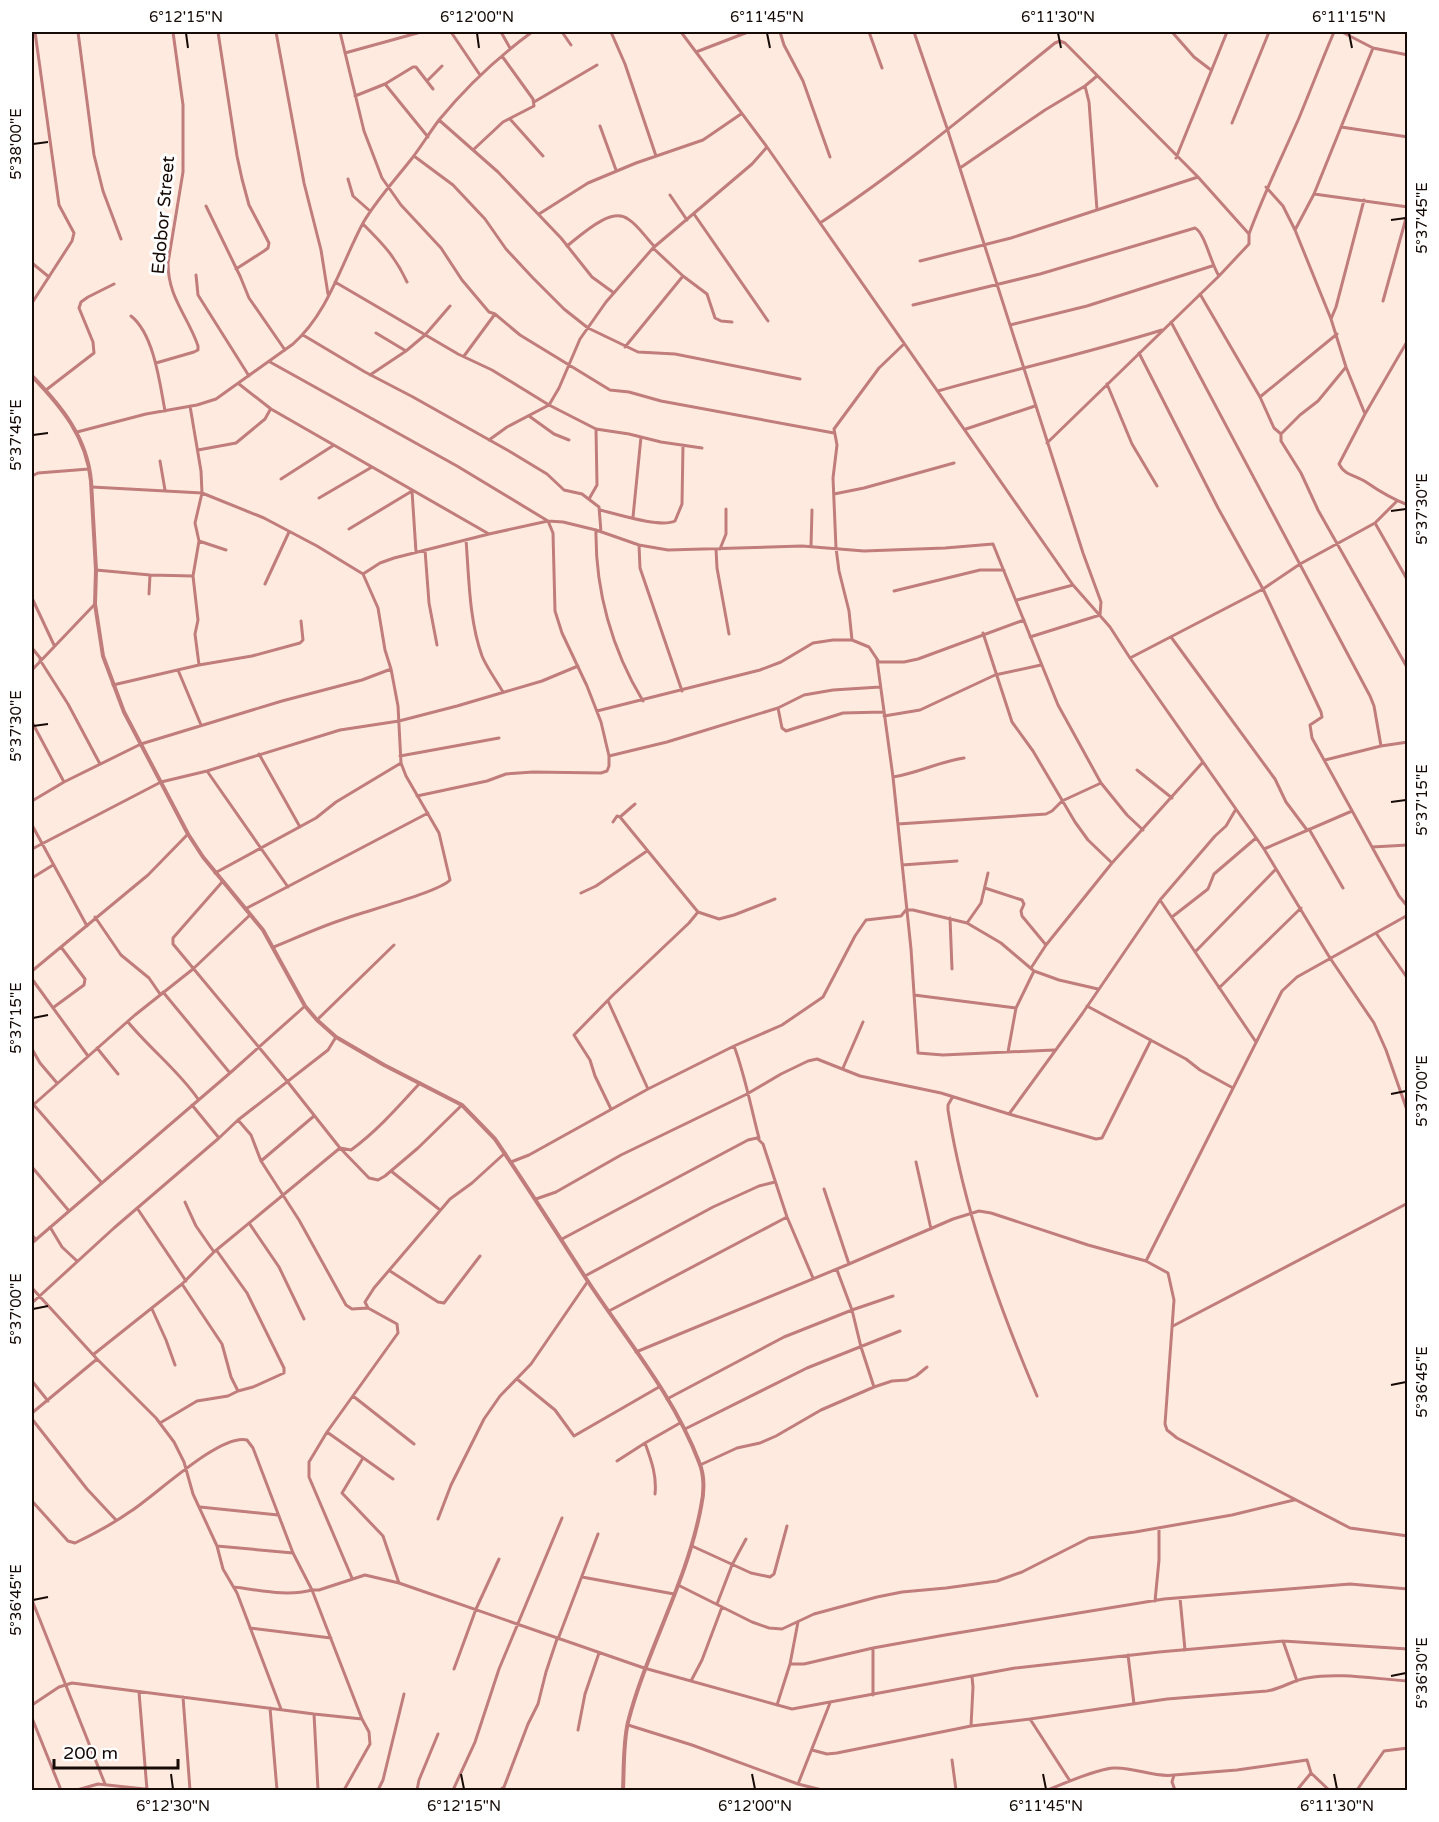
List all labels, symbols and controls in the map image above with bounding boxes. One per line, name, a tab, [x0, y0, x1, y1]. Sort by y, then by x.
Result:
text: 6°12'15"N	[149, 8, 223, 26]
text: 6°12'00"N	[440, 8, 514, 26]
text: 6°11'45"N	[730, 8, 804, 26]
text: 6°11'30"N	[1021, 8, 1095, 26]
text: 6°11'15"N	[1312, 8, 1386, 26]
text: 5°38'00"E	[7, 108, 25, 180]
street label: Edobor Street	[147, 155, 179, 275]
text: 5°37'45"E	[1413, 182, 1431, 254]
text: 5°37'45"E	[7, 399, 25, 471]
text: 5°37'30"E	[1413, 473, 1431, 545]
text: 5°37'30"E	[7, 690, 25, 762]
text: 5°37'15"E	[1413, 764, 1431, 836]
text: 5°37'15"E	[7, 982, 25, 1054]
text: 5°37'00"E	[1413, 1055, 1431, 1127]
text: 5°37'00"E	[7, 1273, 25, 1345]
text: 5°36'45"E	[1413, 1346, 1431, 1418]
text: 5°36'45"E	[7, 1564, 25, 1636]
text: 5°36'30"E	[1413, 1637, 1431, 1709]
scale bar	[54, 1732, 178, 1770]
text: 200 m	[63, 1742, 118, 1764]
text: 6°12'30"N	[136, 1797, 210, 1815]
text: 6°12'15"N	[427, 1797, 501, 1815]
text: 6°12'00"N	[718, 1797, 792, 1815]
text: 6°11'45"N	[1009, 1797, 1083, 1815]
text: 6°11'30"N	[1300, 1797, 1374, 1815]

